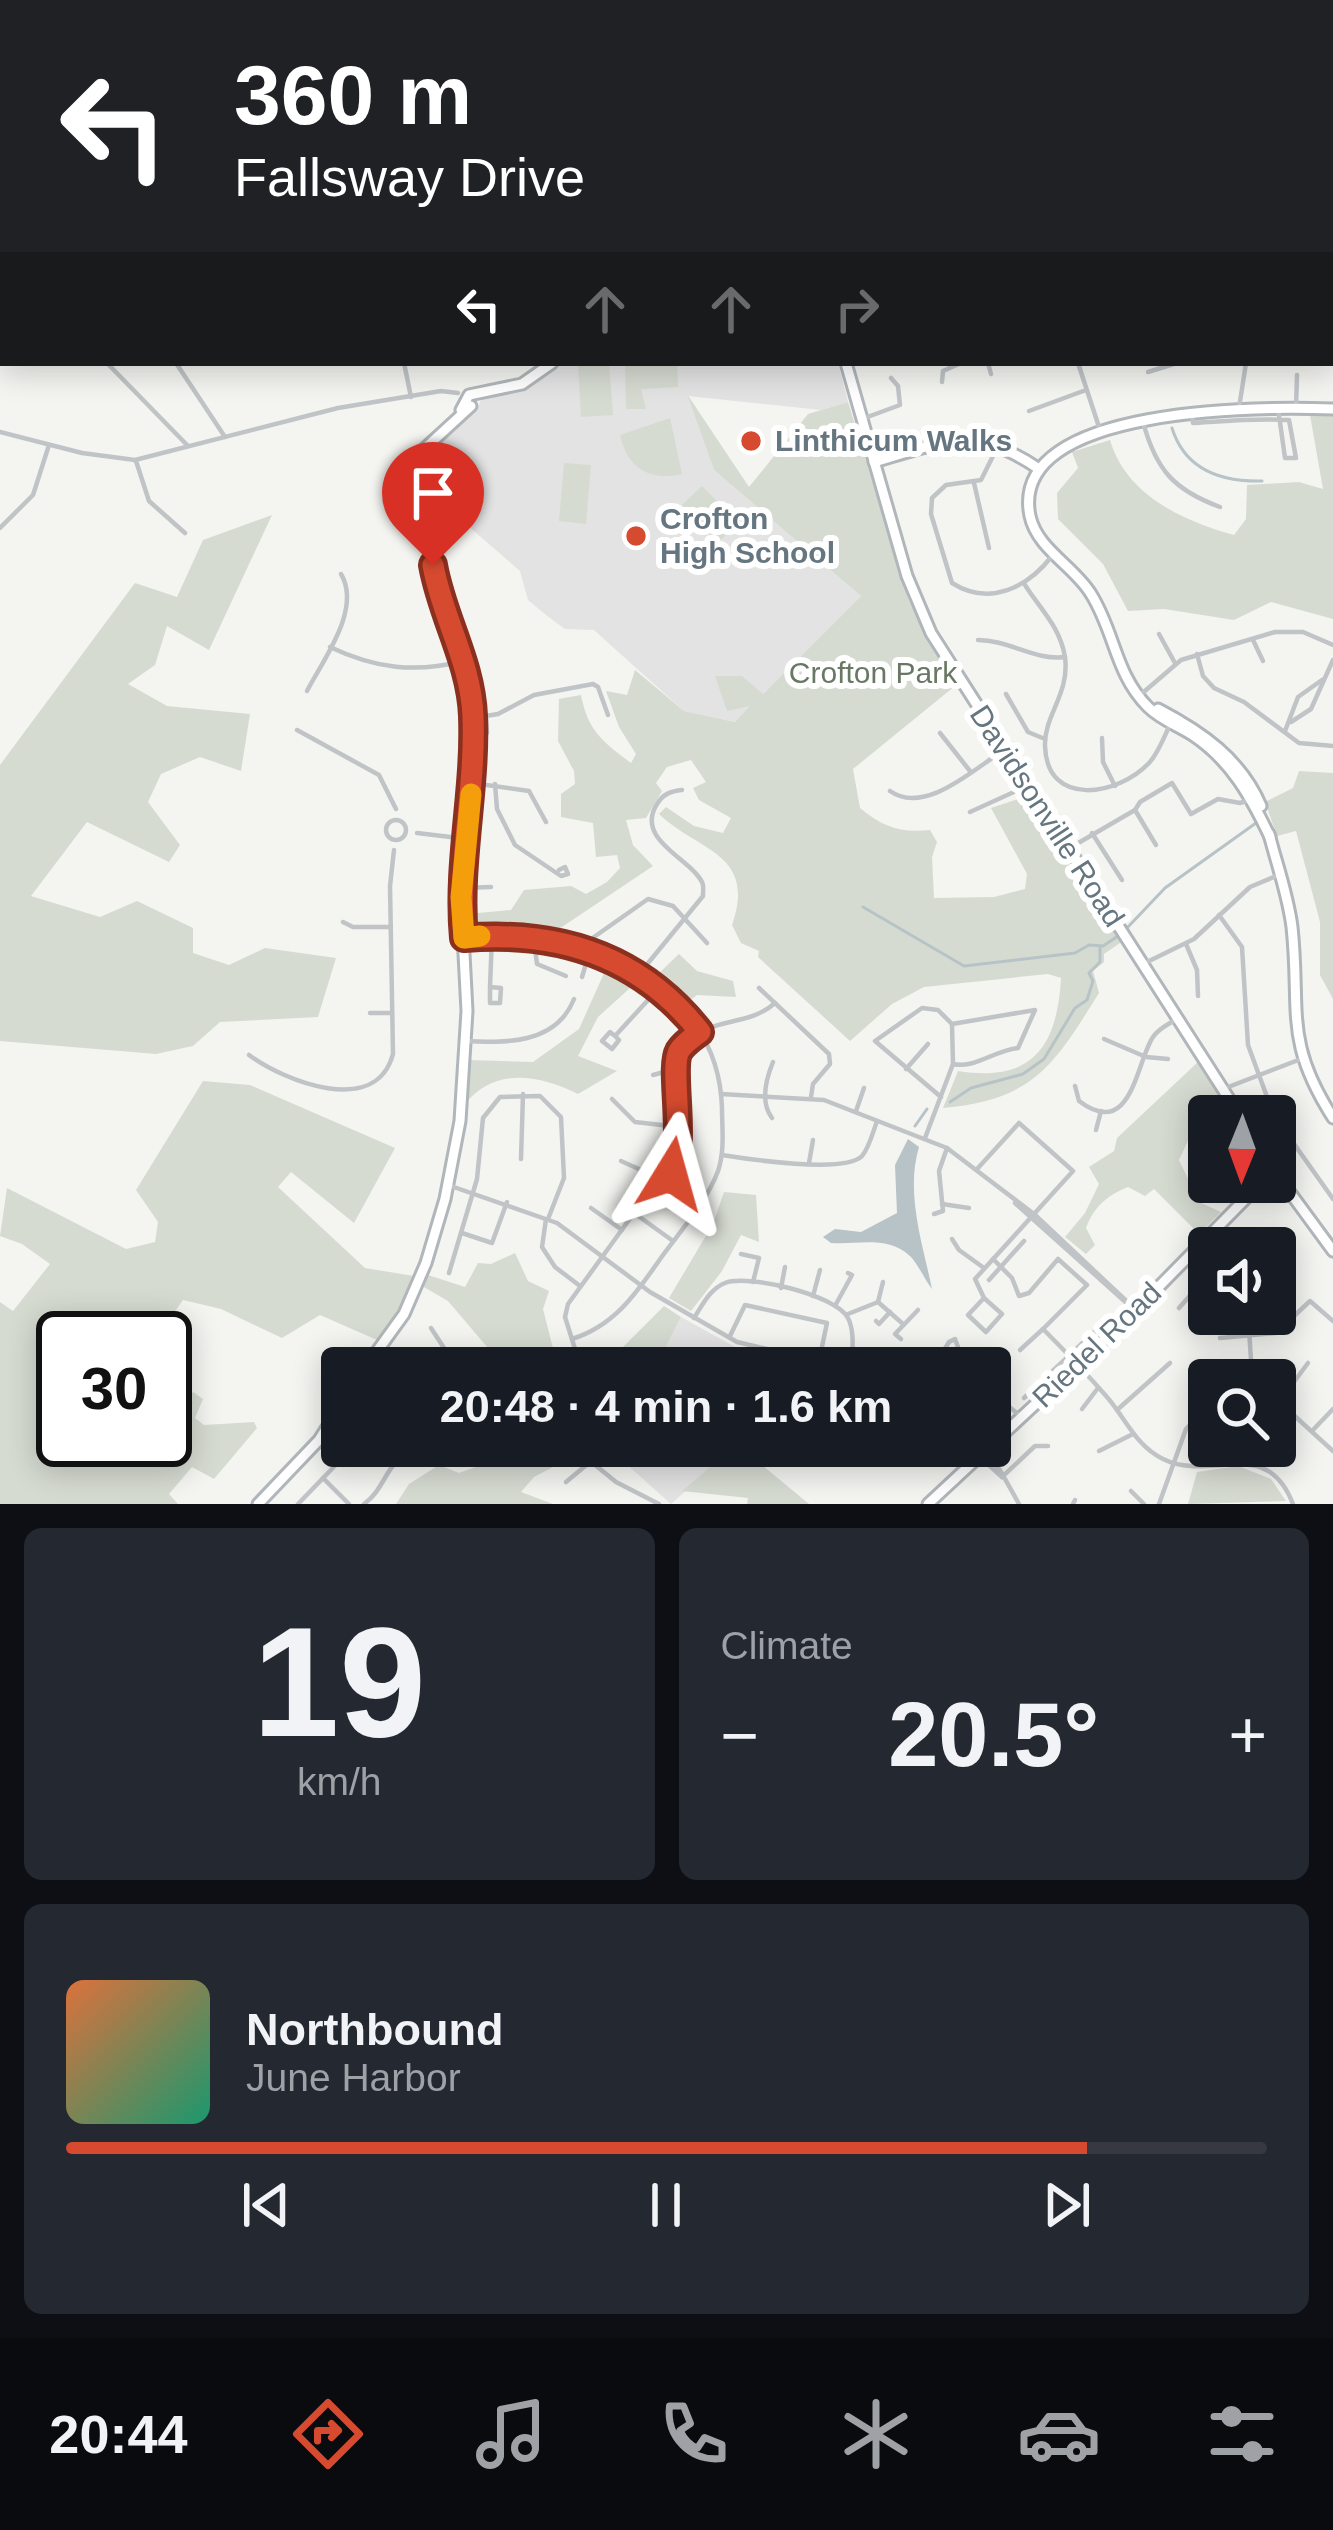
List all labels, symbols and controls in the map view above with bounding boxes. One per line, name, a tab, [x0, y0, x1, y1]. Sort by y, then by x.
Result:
icon: left	[36, 48, 192, 204]
text: 360 m	[234, 48, 472, 142]
text: Fallsway Drive	[234, 147, 585, 207]
icon: left	[446, 276, 512, 342]
icon: ahead	[572, 276, 638, 342]
icon: ahead	[698, 276, 764, 342]
icon: right	[824, 276, 890, 342]
place label: Linthicum Walks	[775, 424, 1012, 457]
marker: Linthicum Walks	[738, 428, 764, 454]
pin	[382, 442, 484, 565]
icon: arrive	[400, 460, 466, 526]
place label: Crofton High School	[660, 502, 835, 569]
marker: Crofton High School	[623, 523, 649, 549]
park label: Crofton Park	[789, 656, 958, 689]
street label: Davidsonville Road	[964, 699, 1131, 932]
north arrow	[1188, 1095, 1296, 1203]
map controls	[1188, 1095, 1296, 1467]
position arrow	[608, 1111, 734, 1237]
button: sound	[1188, 1227, 1296, 1335]
street label: Riedel Road	[1026, 1275, 1167, 1414]
speed limit sign: 30	[36, 1311, 192, 1467]
button: search	[1188, 1359, 1296, 1467]
text: 20:48 · 4 min · 1.6 km	[440, 1381, 892, 1432]
text: 19	[252, 1595, 426, 1769]
text: Climate	[721, 1624, 853, 1667]
text: 20.5°	[888, 1685, 1099, 1785]
text: −	[721, 1698, 759, 1772]
text: +	[1228, 1698, 1267, 1772]
text: km/h	[297, 1760, 382, 1803]
text: Northbound	[246, 2004, 503, 2055]
text: June Harbor	[246, 2056, 461, 2099]
icon: previous	[233, 2172, 299, 2238]
icon: pause	[633, 2172, 699, 2238]
icon: next	[1034, 2172, 1100, 2238]
icon: directions	[286, 2392, 370, 2476]
icon: music	[469, 2392, 553, 2476]
icon: phone	[652, 2392, 736, 2476]
icon: climate	[834, 2392, 918, 2476]
icon: car	[1017, 2392, 1101, 2476]
icon: filters	[1200, 2392, 1284, 2476]
text: 20:44	[49, 2404, 187, 2464]

